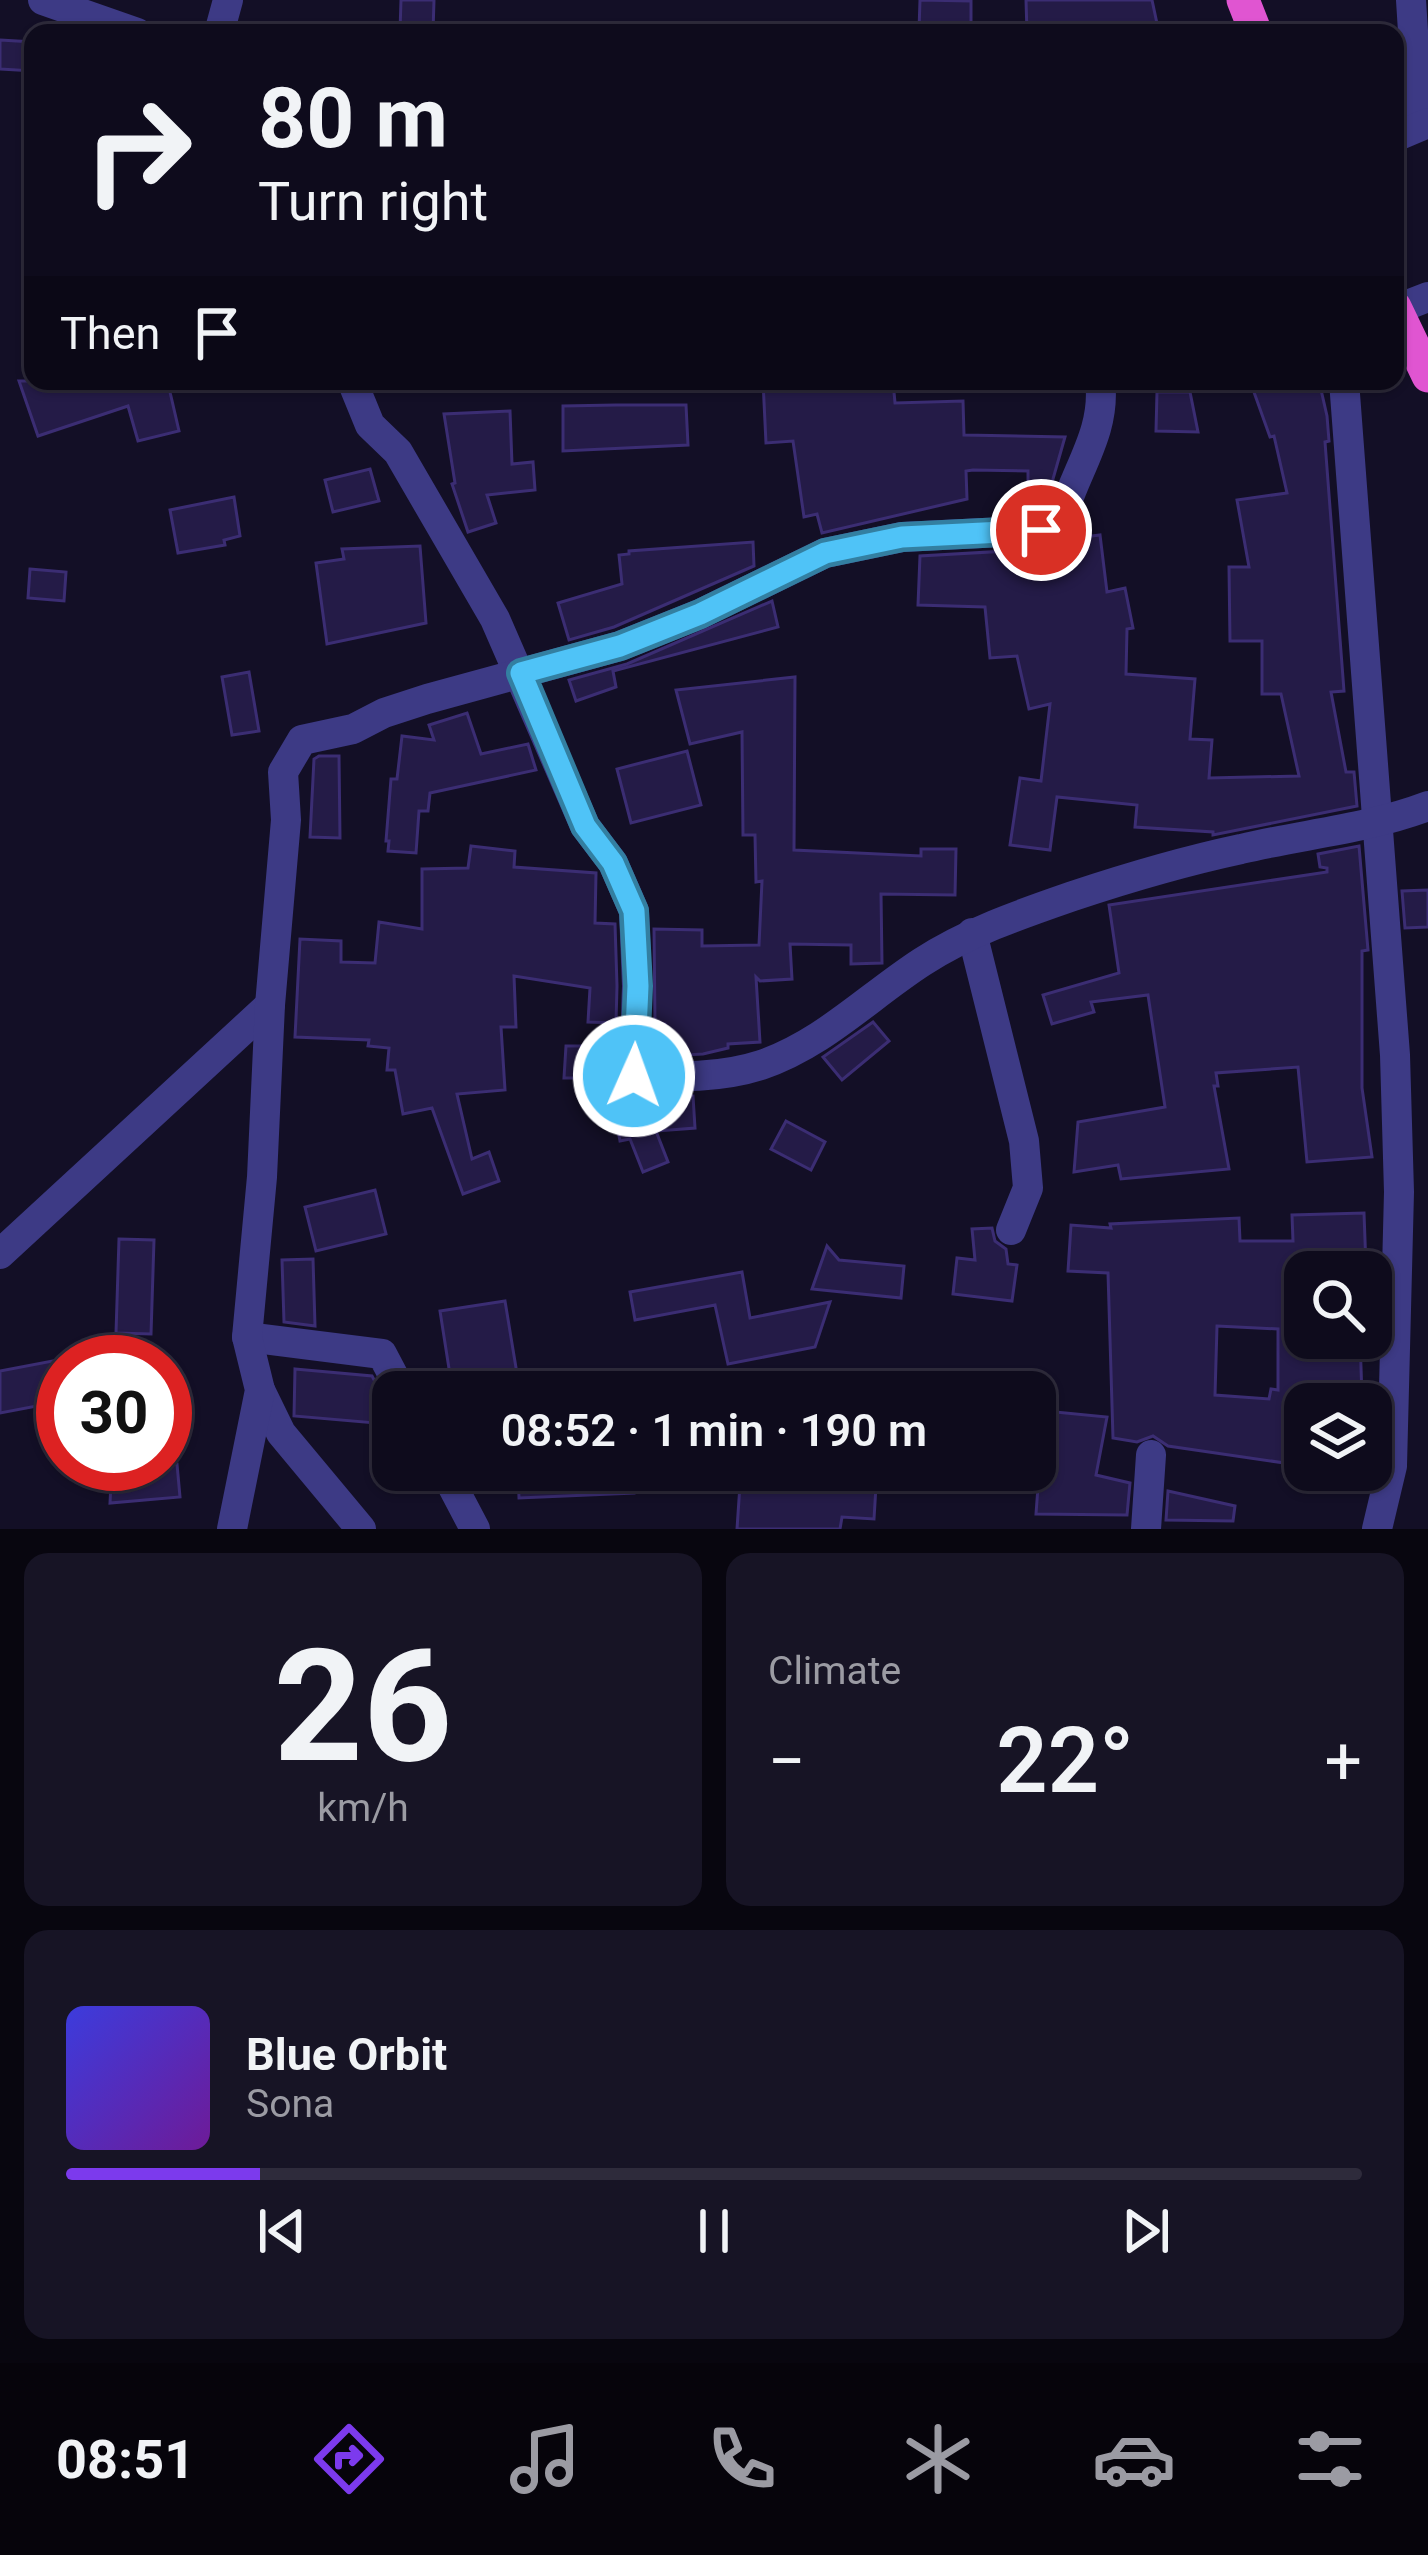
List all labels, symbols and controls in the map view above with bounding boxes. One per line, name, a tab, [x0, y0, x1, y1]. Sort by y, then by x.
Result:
text: 80 m	[258, 69, 448, 168]
icon: right	[60, 72, 216, 228]
text: Turn right	[258, 170, 488, 233]
icon: arrive	[184, 300, 250, 366]
text: Then	[60, 307, 160, 360]
pin	[990, 479, 1092, 581]
icon: arrive	[1008, 497, 1074, 563]
position arrow	[571, 1013, 697, 1139]
map controls	[1284, 1251, 1392, 1491]
button: search	[1284, 1251, 1392, 1359]
speed limit sign: 30	[36, 1335, 192, 1491]
button: layers	[1284, 1383, 1392, 1491]
text: 08:52 · 1 min · 190 m	[501, 1404, 927, 1457]
text: 26	[273, 1615, 453, 1798]
text: Climate	[768, 1648, 901, 1694]
text: 22°	[996, 1709, 1134, 1814]
text: −	[768, 1723, 806, 1800]
text: +	[1325, 1723, 1362, 1800]
text: km/h	[317, 1785, 409, 1831]
text: Blue Orbit	[246, 2028, 447, 2081]
text: Sona	[246, 2081, 334, 2127]
icon: previous	[249, 2198, 315, 2264]
icon: pause	[681, 2198, 747, 2264]
icon: next	[1113, 2198, 1179, 2264]
icon: directions	[307, 2417, 391, 2501]
icon: music	[503, 2417, 587, 2501]
icon: phone	[700, 2417, 784, 2501]
icon: climate	[896, 2417, 980, 2501]
icon: car	[1092, 2417, 1176, 2501]
icon: filters	[1288, 2417, 1372, 2501]
text: 08:51	[56, 2428, 195, 2491]

